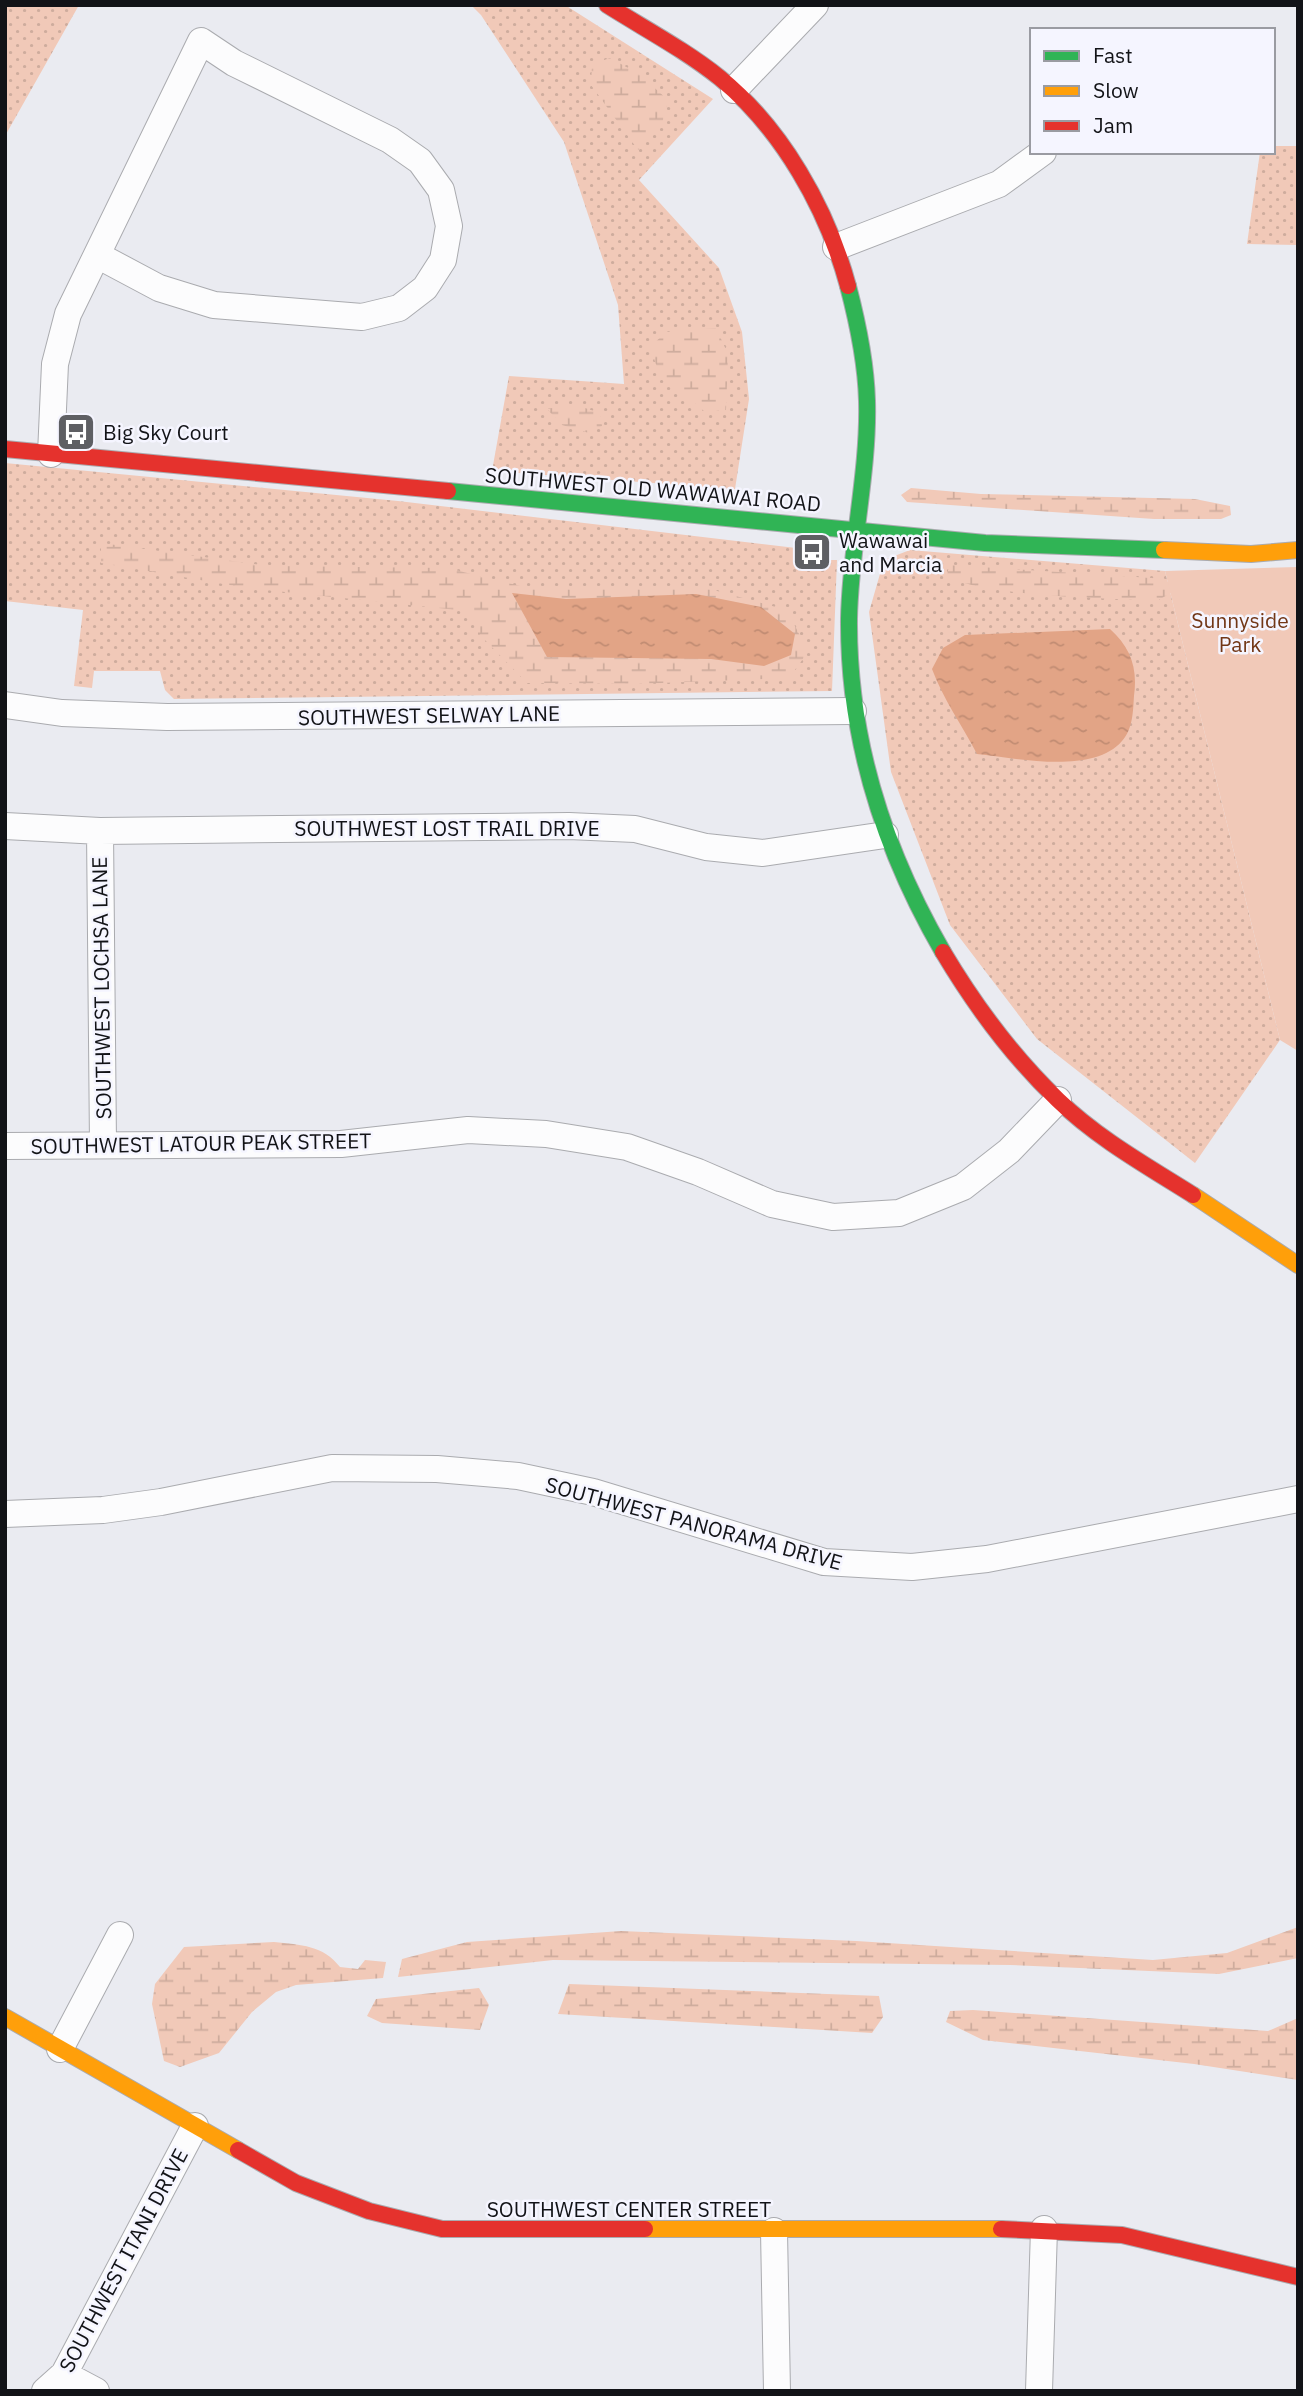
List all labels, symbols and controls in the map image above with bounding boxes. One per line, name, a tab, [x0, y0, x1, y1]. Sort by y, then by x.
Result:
legend	[1030, 28, 1275, 154]
text: Fast	[1093, 41, 1133, 69]
text: Slow	[1093, 76, 1139, 104]
text: Jam	[1093, 111, 1133, 139]
bus stop icon: Big Sky Court	[55, 411, 97, 453]
place label: Big Sky Court	[103, 418, 229, 446]
street label: SOUTHWEST OLD WAWAWAI ROAD	[484, 460, 822, 518]
place label: Wawawai and Marcia	[839, 526, 942, 578]
bus stop icon: Wawawai and Marcia	[791, 531, 833, 573]
park label: Sunnyside Park	[1191, 606, 1289, 658]
street label: SOUTHWEST SELWAY LANE	[298, 699, 560, 731]
street label: SOUTHWEST LOST TRAIL DRIVE	[294, 814, 600, 842]
street label: SOUTHWEST LOCHSA LANE	[85, 856, 117, 1120]
street label: SOUTHWEST LATOUR PEAK STREET	[30, 1126, 372, 1160]
street label: SOUTHWEST PANORAMA DRIVE	[542, 1470, 846, 1576]
street label: SOUTHWEST ITANI DRIVE	[52, 2143, 194, 2377]
street label: SOUTHWEST CENTER STREET	[487, 2195, 771, 2223]

